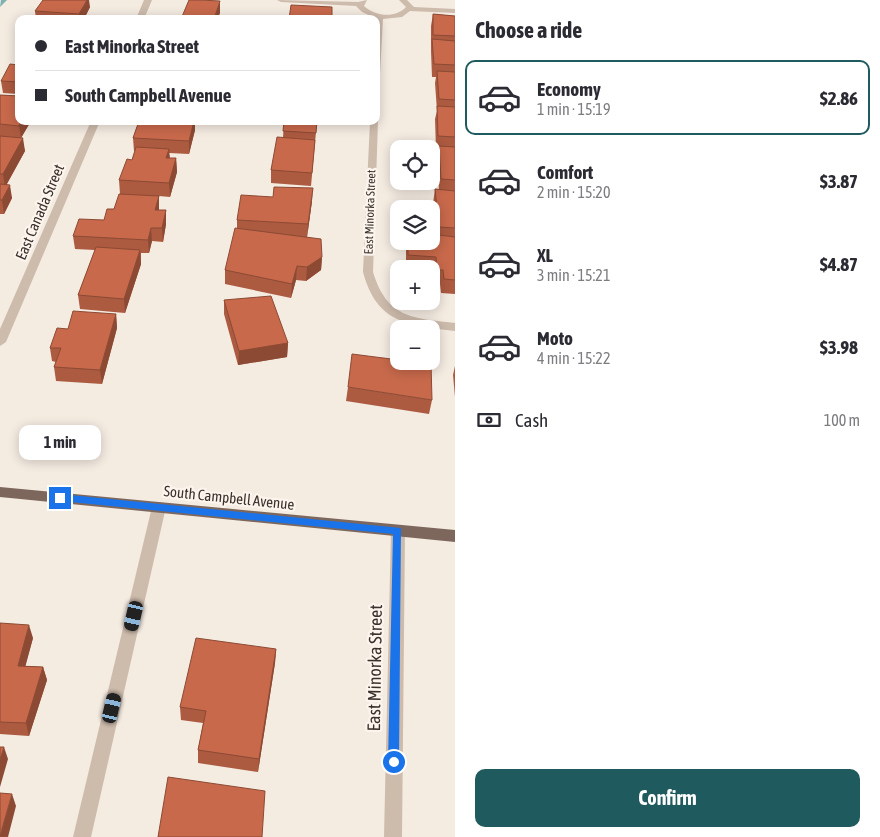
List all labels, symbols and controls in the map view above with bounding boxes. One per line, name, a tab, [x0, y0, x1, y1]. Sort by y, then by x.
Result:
text: Choose a ride	[475, 17, 582, 43]
text: East Minorka Street	[65, 35, 199, 57]
icon: car	[477, 75, 522, 120]
text: Economy	[537, 78, 601, 100]
text: South Campbell Avenue	[65, 84, 231, 106]
text: $2.86	[820, 87, 858, 109]
text: 1 min · 15:19	[537, 100, 610, 118]
map controls	[390, 140, 440, 370]
button: locate	[390, 140, 440, 190]
icon: car	[477, 158, 522, 203]
text: Comfort	[537, 161, 593, 183]
street label: East Canada Street	[12, 162, 67, 262]
street label: East Minorka Street	[362, 169, 378, 255]
text: $3.87	[820, 170, 858, 192]
text: 2 min · 15:20	[537, 183, 610, 201]
button: layers	[390, 200, 440, 250]
icon: car	[477, 241, 522, 286]
text: XL	[537, 244, 553, 266]
text: $4.87	[820, 253, 858, 275]
button: +	[390, 260, 440, 310]
text: 3 min · 15:21	[537, 266, 610, 284]
button: −	[390, 320, 440, 370]
icon: car	[477, 324, 522, 369]
text: Moto	[537, 327, 573, 349]
text: $3.98	[820, 336, 858, 358]
text: 4 min · 15:22	[537, 349, 610, 367]
icon: cash	[475, 406, 503, 434]
text: Cash	[515, 409, 548, 431]
text: 100 m	[824, 411, 860, 429]
callout: 1 min	[19, 426, 101, 460]
text: 1 min	[44, 433, 76, 451]
street label: South Campbell Avenue	[163, 482, 295, 513]
route end	[49, 487, 71, 509]
car	[123, 600, 144, 632]
street label: East Minorka Street	[363, 604, 386, 732]
car	[101, 692, 122, 724]
route start	[383, 751, 405, 773]
button: Confirm	[475, 769, 860, 827]

